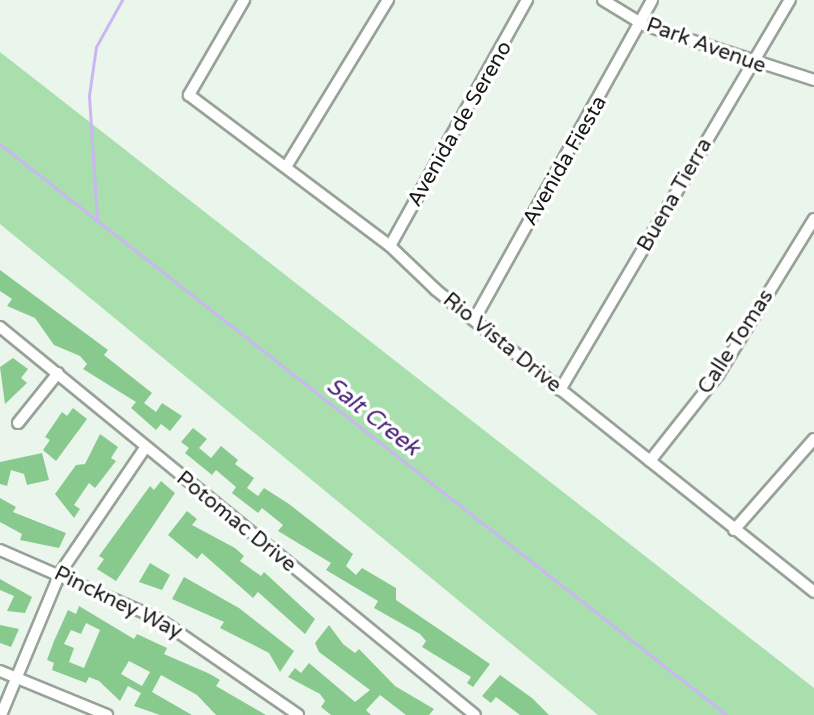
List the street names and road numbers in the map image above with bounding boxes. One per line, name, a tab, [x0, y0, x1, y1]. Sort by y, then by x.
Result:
street label: Park Avenue	[643, 13, 769, 79]
street label: Avenida de Sereno	[402, 37, 518, 211]
street label: Avenida Fiesta	[518, 92, 612, 230]
street label: Buena Tierra	[632, 134, 718, 256]
street label: Calle Tomas	[693, 285, 779, 399]
street label: Rio Vista Drive	[438, 288, 566, 398]
street label: Potomac Drive	[171, 466, 301, 578]
street label: Pinckney Way	[50, 561, 186, 645]

